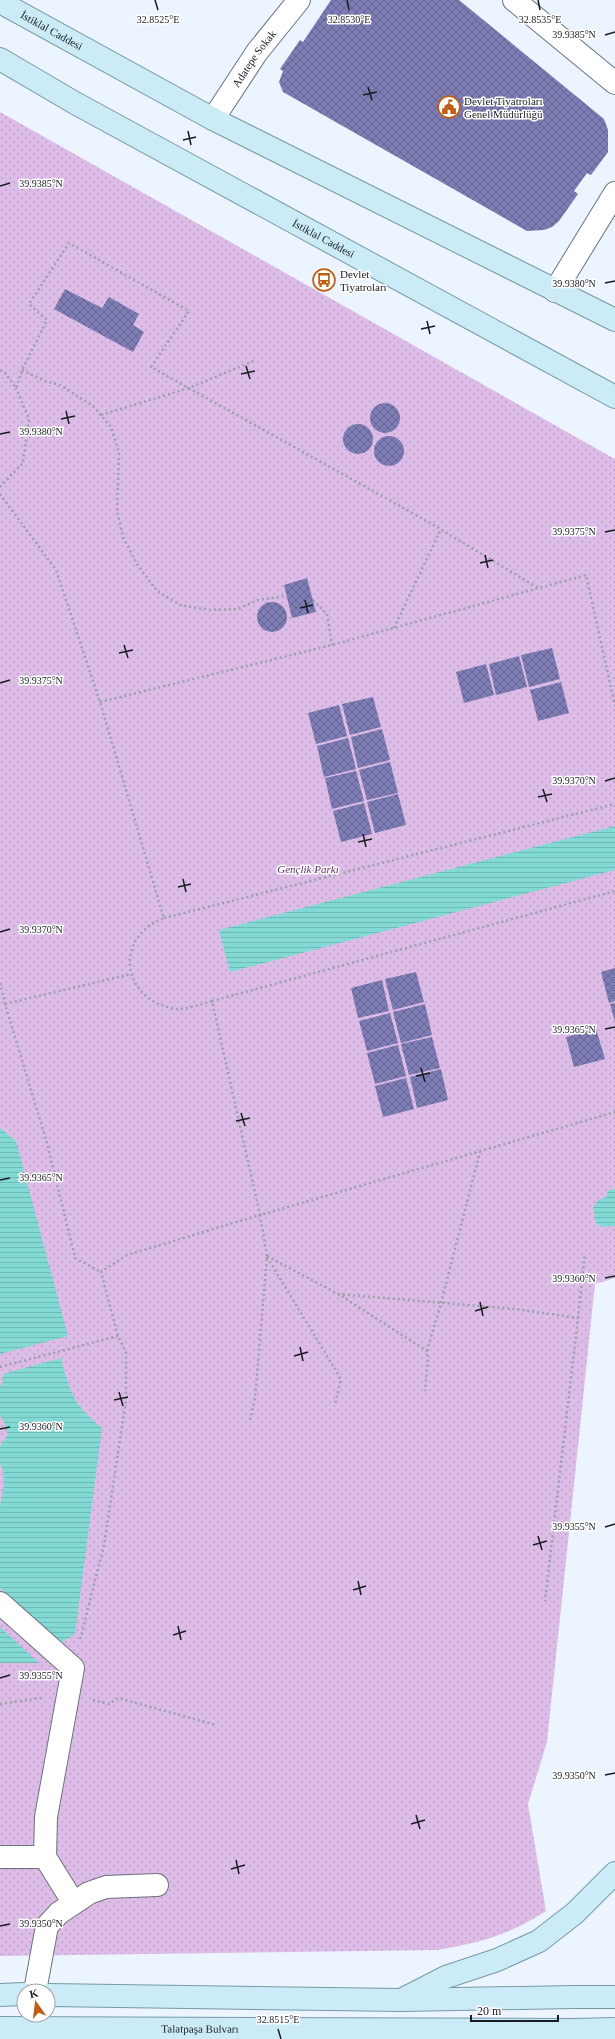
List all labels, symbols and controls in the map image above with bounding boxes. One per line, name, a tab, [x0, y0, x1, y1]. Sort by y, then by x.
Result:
street label: İstiklal Caddesi	[19, 9, 85, 52]
text: 32.8525°E	[137, 14, 179, 25]
text: 32.8530°E	[328, 14, 370, 25]
text: 32.8535°E	[519, 14, 561, 25]
street label: Adatepe Sokak	[230, 27, 279, 89]
text: 39.9385°N	[552, 29, 596, 40]
public building icon: Devlet Tiyatroları Genel Müdürlüğü	[436, 94, 462, 120]
place label: Devlet Tiyatroları Genel Müdürlüğü	[464, 95, 543, 120]
text: 39.9385°N	[19, 178, 63, 189]
street label: İstiklal Caddesi	[291, 217, 357, 260]
bus stop icon: Devlet Tiyatroları	[311, 267, 337, 293]
place label: Devlet Tiyatroları	[340, 268, 387, 293]
text: 39.9380°N	[552, 278, 596, 289]
text: 39.9380°N	[19, 426, 63, 437]
text: 39.9375°N	[552, 526, 596, 537]
text: 39.9375°N	[19, 675, 63, 686]
text: 39.9370°N	[552, 775, 596, 786]
park label: Gençlik Parkı	[277, 863, 339, 875]
text: 39.9370°N	[19, 924, 63, 935]
text: 39.9365°N	[552, 1024, 596, 1035]
text: 39.9365°N	[19, 1172, 63, 1183]
text: 39.9360°N	[552, 1273, 596, 1284]
text: 39.9360°N	[19, 1421, 63, 1432]
text: 39.9355°N	[552, 1521, 596, 1532]
text: 39.9355°N	[19, 1670, 63, 1681]
text: 39.9350°N	[552, 1770, 596, 1781]
text: 39.9350°N	[19, 1918, 63, 1929]
north arrow	[16, 1983, 56, 2023]
text: K	[28, 1986, 40, 2000]
scale bar	[471, 1997, 558, 2023]
text: 20 m	[477, 2004, 502, 2018]
text: 32.8515°E	[257, 2014, 299, 2025]
street label: Talatpaşa Bulvarı	[161, 2023, 239, 2035]

